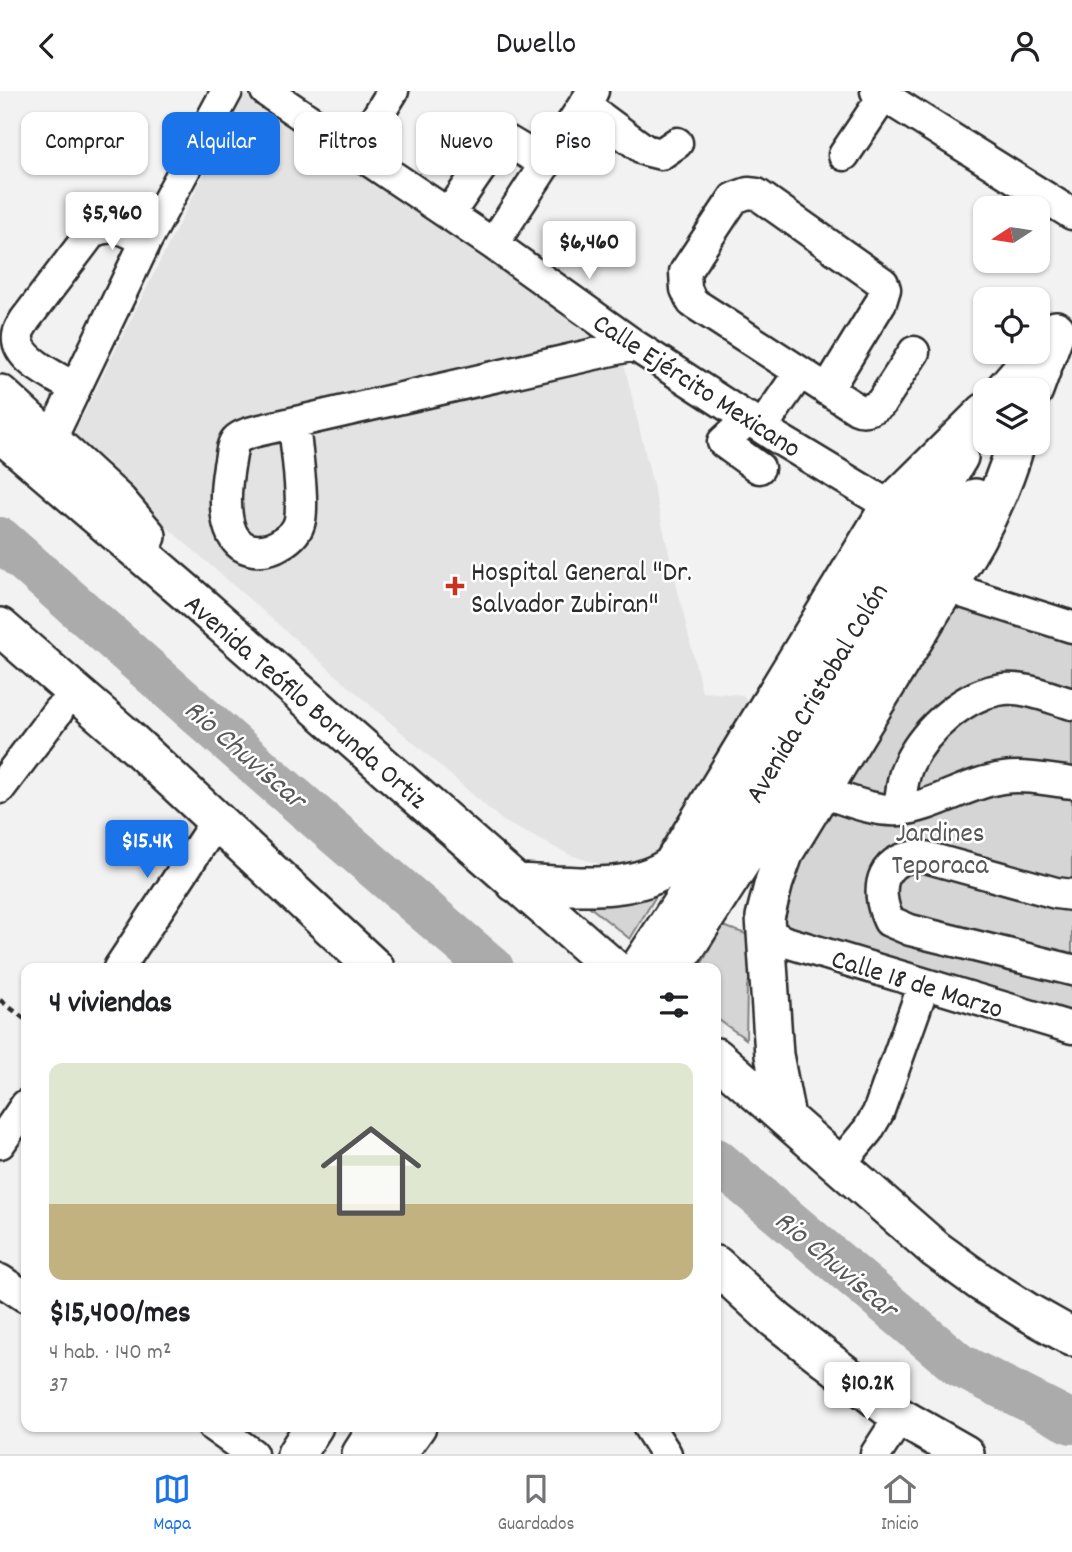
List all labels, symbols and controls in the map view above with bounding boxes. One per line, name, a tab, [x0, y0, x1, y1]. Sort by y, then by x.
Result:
text: Dwello	[496, 23, 576, 69]
icon: back	[28, 27, 66, 65]
icon: person	[1006, 27, 1044, 65]
chip: Comprar	[21, 112, 148, 175]
chip: Alquilar	[162, 112, 280, 175]
chip: Filtros	[294, 112, 402, 175]
chip: Nuevo	[416, 112, 517, 175]
chip: Piso	[531, 112, 615, 175]
pin: $5,960	[55, 193, 169, 252]
north arrow	[973, 196, 1050, 273]
map controls	[973, 196, 1050, 455]
text: $5,960	[81, 198, 143, 231]
pin: $6,460	[532, 221, 646, 281]
text: $6,460	[559, 227, 619, 260]
button: locate	[973, 287, 1050, 364]
street label: Calle Ejército Mexicano	[583, 306, 807, 471]
button: layers	[973, 378, 1050, 455]
place label: Hospital General "Dr. Salvador Zubiran"	[471, 555, 692, 627]
marker: Hospital General "Dr. Salvador Zubiran"	[445, 576, 465, 596]
street label: Avenida Cristobal Colón	[738, 577, 901, 812]
street label: Avenida Teófilo Borunda Ortiz	[173, 587, 434, 821]
water label: Rio Chuviscar	[172, 691, 316, 824]
park label: Jardines Teporaca	[892, 816, 989, 888]
pin: $15.4K	[90, 821, 204, 880]
text: $15.4K	[121, 826, 173, 859]
street label: Calle 18 de Marzo	[826, 942, 1007, 1032]
text: 4 viviendas	[49, 984, 172, 1027]
icon: filters	[655, 986, 693, 1024]
icon: home	[308, 1108, 434, 1234]
water label: Rio Chuviscar	[763, 1202, 907, 1333]
text: $15,400/mes	[49, 1294, 191, 1337]
text: 4 hab. · 140 m²	[49, 1337, 171, 1370]
pin: $10.2K	[810, 1363, 924, 1422]
text: $10.2K	[840, 1368, 894, 1401]
text: 37	[49, 1370, 68, 1403]
tab: Mapa	[153, 1470, 191, 1539]
tab: Guardados	[498, 1470, 574, 1539]
tab: Inicio	[881, 1470, 919, 1539]

